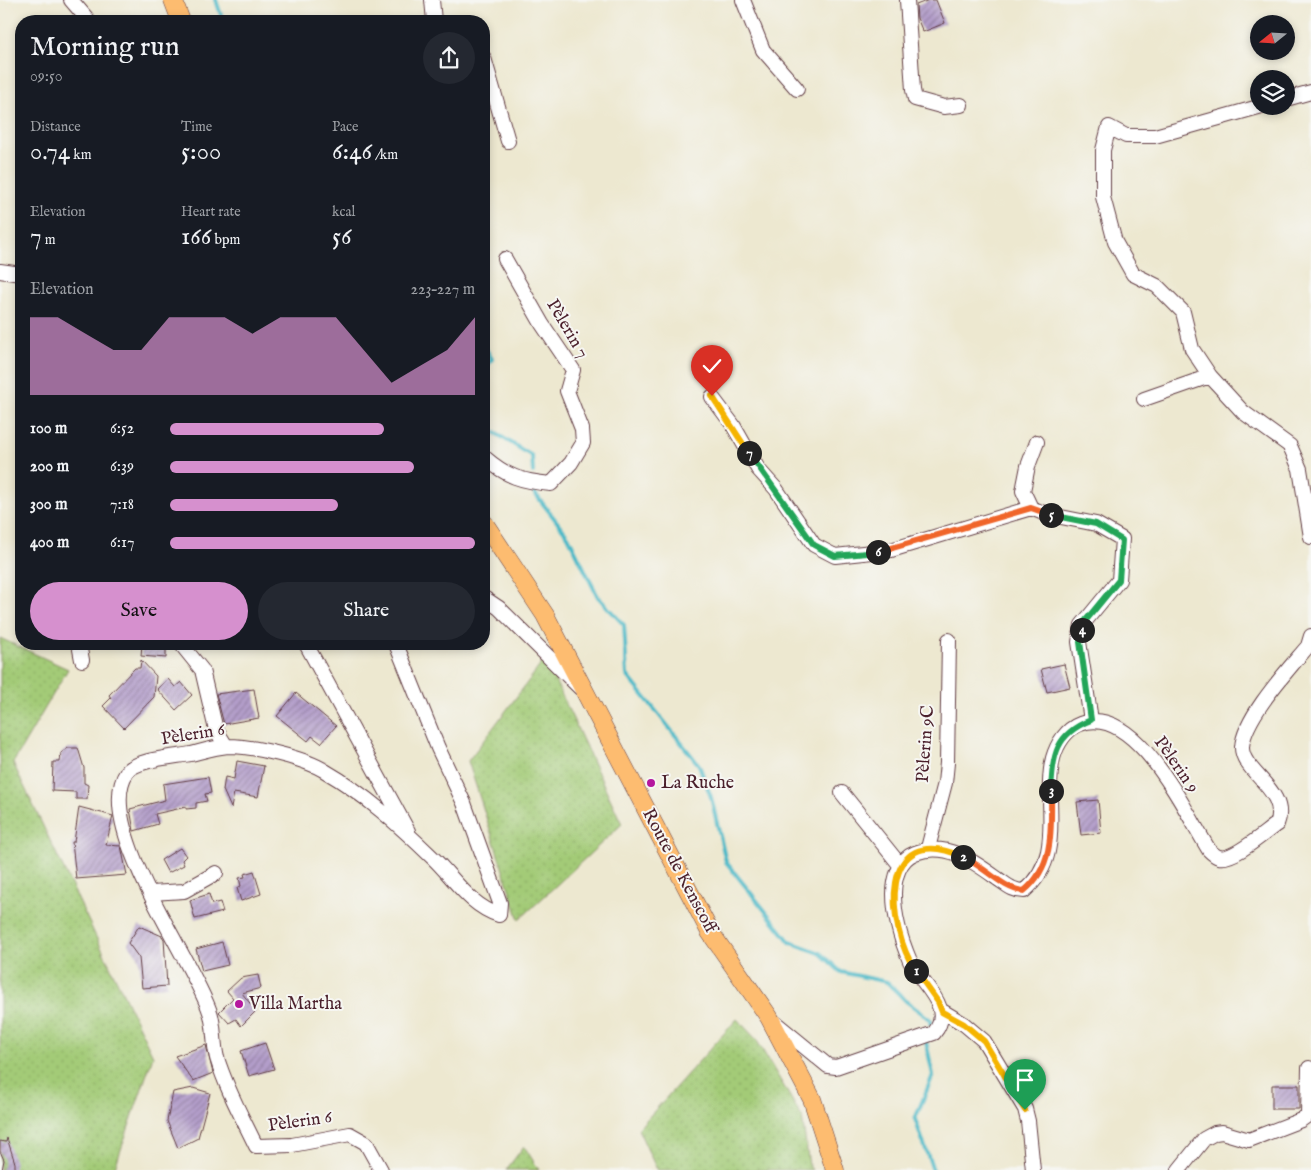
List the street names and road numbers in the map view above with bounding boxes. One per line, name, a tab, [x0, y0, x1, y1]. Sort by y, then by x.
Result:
street label: Pèlerin 7	[540, 295, 594, 363]
street label: Pèlerin 9C	[912, 704, 940, 783]
street label: Pèlerin 6	[159, 719, 227, 751]
street label: Pèlerin 9	[1148, 732, 1204, 798]
street label: Route de Kenscoff	[636, 805, 723, 939]
street label: Pèlerin 6	[267, 1106, 334, 1138]

